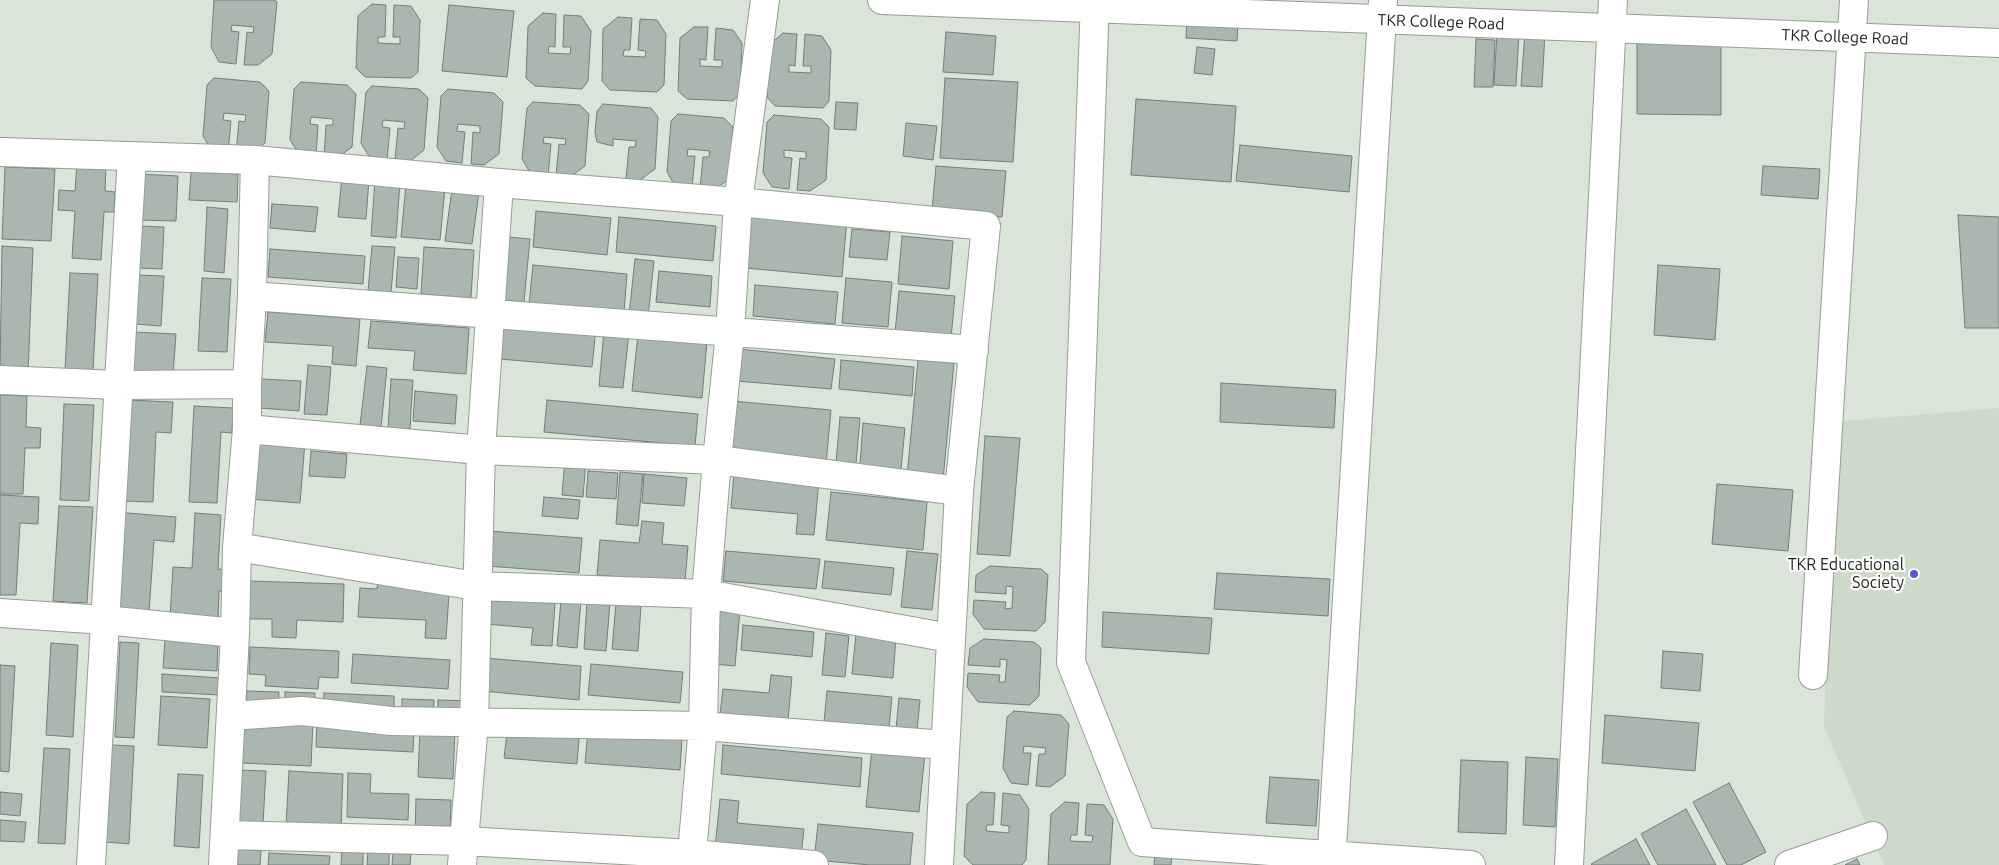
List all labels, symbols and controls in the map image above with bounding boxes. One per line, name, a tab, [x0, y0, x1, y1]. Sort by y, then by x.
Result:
street label: TKR College Road	[1377, 10, 1505, 34]
street label: TKR College Road	[1781, 25, 1909, 49]
place label: TKR Educational Society	[1788, 555, 1904, 593]
marker: TKR Educational Society	[1908, 568, 1920, 580]

